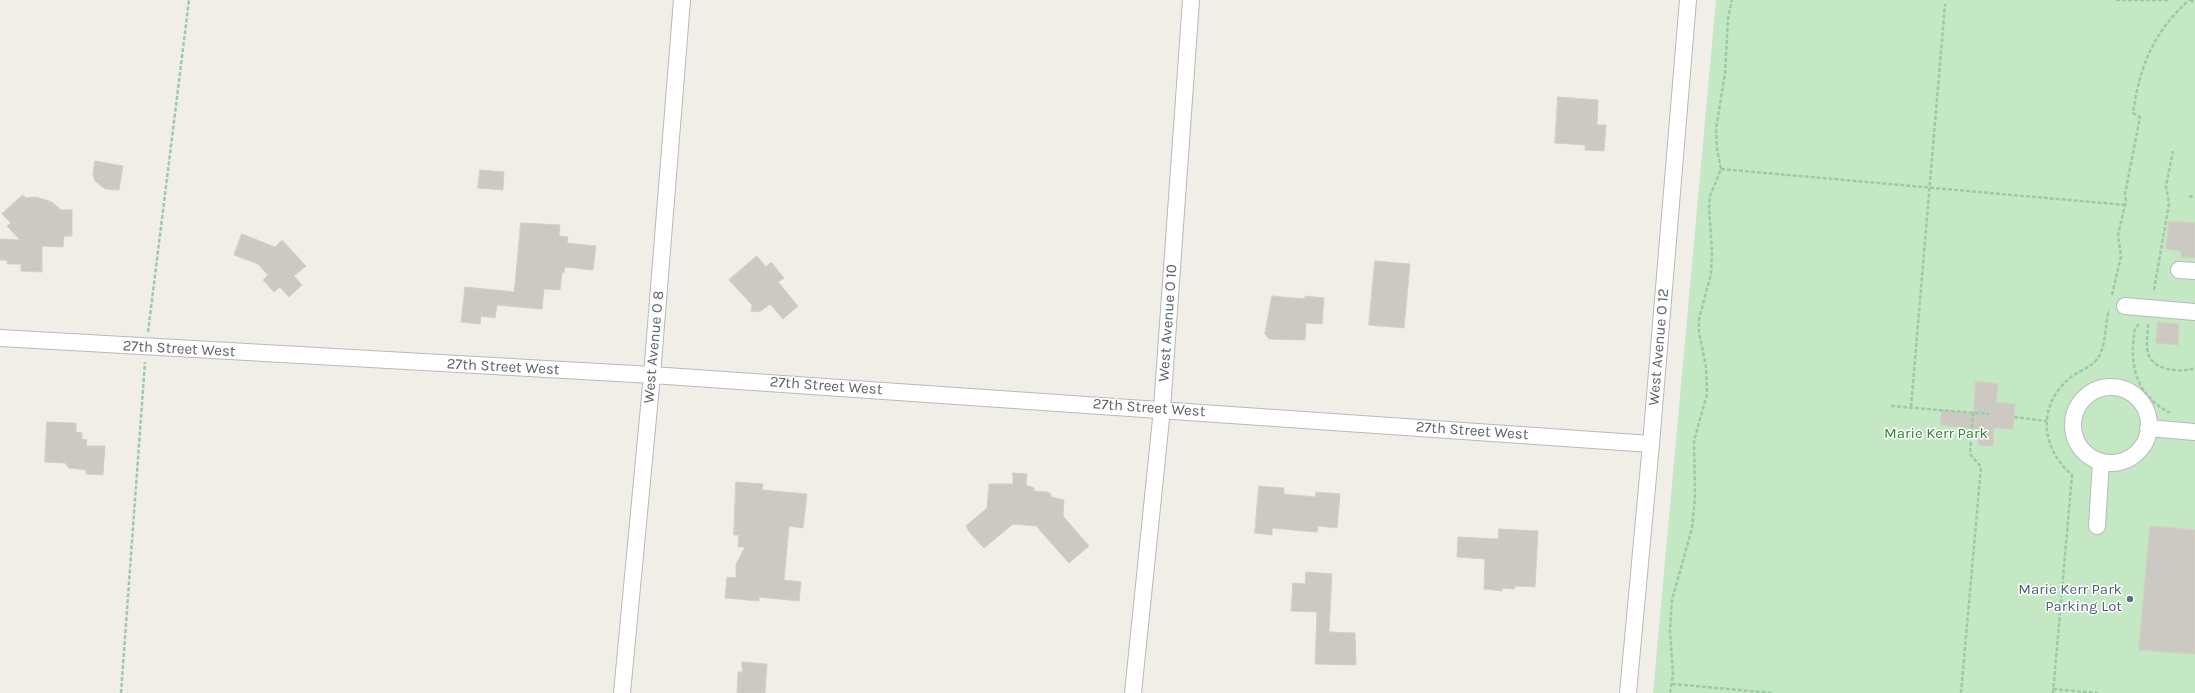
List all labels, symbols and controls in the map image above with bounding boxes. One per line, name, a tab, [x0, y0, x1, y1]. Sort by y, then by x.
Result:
street label: West Avenue O 10	[1155, 264, 1181, 382]
street label: West Avenue O 12	[1645, 288, 1673, 406]
street label: West Avenue O 8	[640, 290, 668, 404]
street label: 27th Street West	[122, 337, 236, 361]
street label: 27th Street West	[446, 355, 560, 379]
street label: 27th Street West	[769, 373, 883, 399]
street label: 27th Street West	[1092, 395, 1206, 421]
street label: 27th Street West	[1415, 418, 1529, 444]
park label: Marie Kerr Park	[1884, 425, 1988, 443]
place label: Marie Kerr Park Parking Lot	[2018, 581, 2122, 616]
marker: Marie Kerr Park Parking Lot	[2125, 594, 2135, 604]

